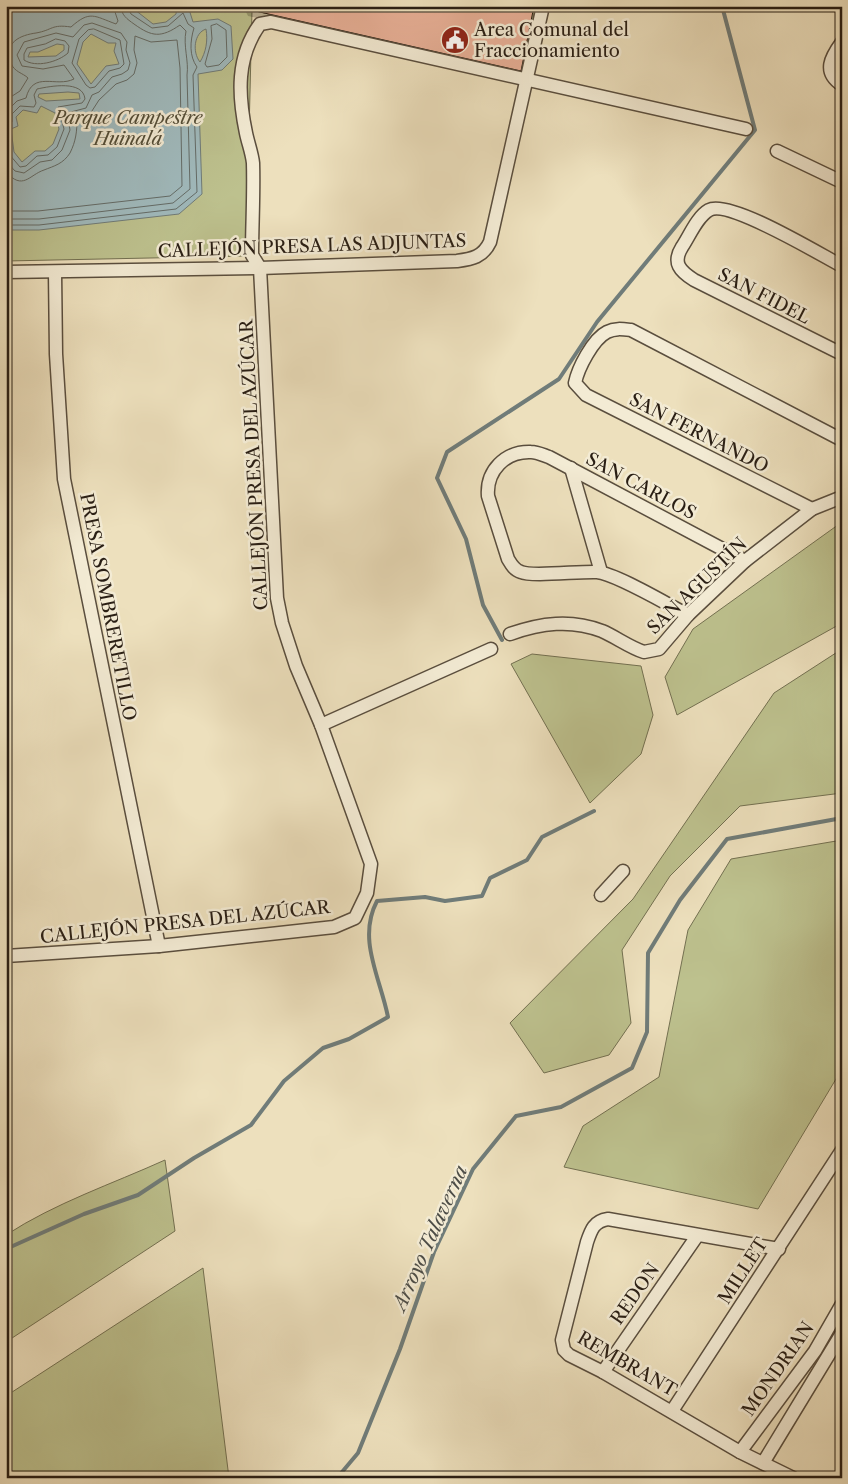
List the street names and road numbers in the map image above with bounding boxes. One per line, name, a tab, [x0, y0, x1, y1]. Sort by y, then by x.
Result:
street label: CALLEJÓN PRESA LAS ADJUNTAS	[157, 229, 467, 262]
street label: SAN FIDEL	[714, 263, 814, 329]
street label: CALLEJÓN PRESA DEL AZÚCAR	[234, 318, 273, 611]
street label: SAN FERNANDO	[626, 388, 772, 478]
street label: SAN CARLOS	[582, 448, 700, 524]
street label: PRESA SOMBRERETILLO	[75, 491, 141, 723]
street label: SAN AGUSTÍN	[642, 532, 751, 639]
street label: CALLEJÓN PRESA DEL AZÚCAR	[39, 895, 332, 948]
street label: MILLET	[714, 1233, 773, 1308]
street label: REDON	[606, 1259, 664, 1329]
street label: MONDRIAN	[737, 1317, 819, 1420]
street label: REMBRANT	[573, 1327, 681, 1402]

